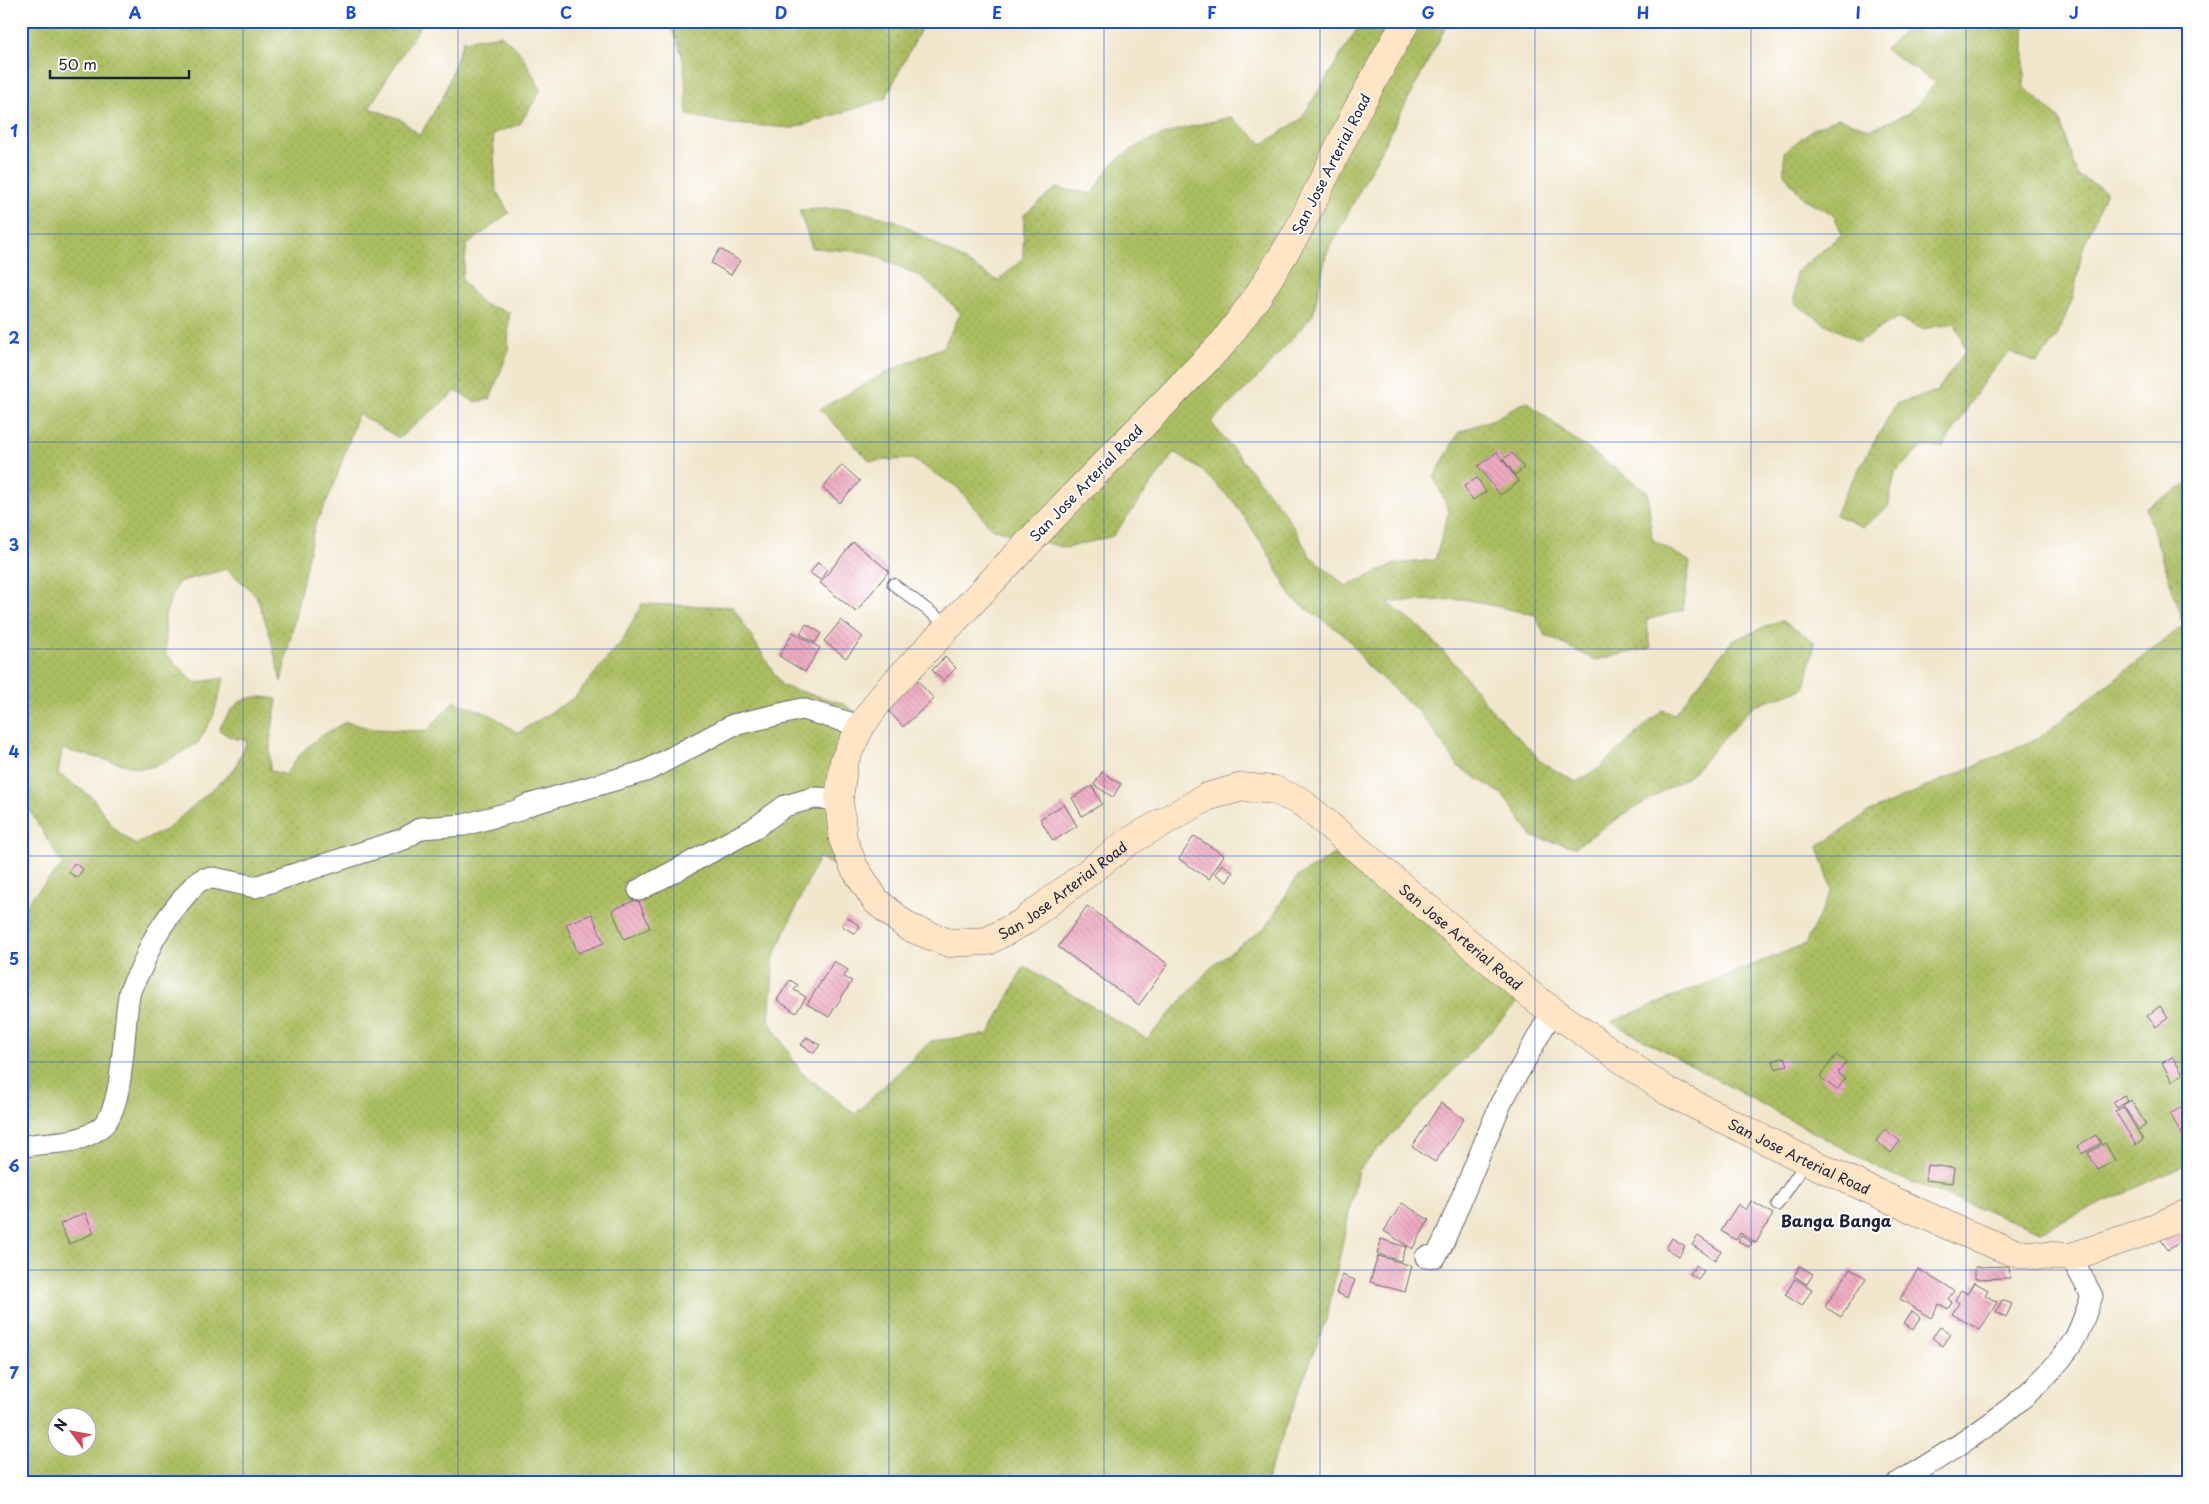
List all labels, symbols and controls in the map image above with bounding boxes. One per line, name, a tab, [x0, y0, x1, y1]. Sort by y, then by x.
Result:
text: A	[129, 0, 142, 24]
text: B	[346, 0, 357, 24]
text: C	[560, 0, 572, 24]
text: D	[775, 0, 787, 24]
text: E	[992, 0, 1002, 24]
text: F	[1207, 0, 1217, 24]
text: G	[1421, 0, 1435, 24]
text: H	[1637, 0, 1649, 24]
text: I	[1855, 0, 1861, 24]
text: J	[2069, 0, 2079, 24]
scale bar	[50, 48, 189, 80]
text: 50 m	[58, 52, 97, 75]
street label: San Jose Arterial Road	[1286, 90, 1376, 238]
text: 1	[10, 118, 18, 142]
text: 2	[8, 325, 20, 349]
street label: San Jose Arterial Road	[1024, 420, 1148, 546]
text: 3	[9, 532, 19, 556]
text: 4	[9, 739, 20, 763]
street label: San Jose Arterial Road	[994, 836, 1131, 944]
street label: San Jose Arterial Road	[1395, 878, 1528, 995]
text: 5	[9, 946, 19, 970]
street label: San Jose Arterial Road	[1725, 1113, 1874, 1199]
text: 6	[8, 1153, 20, 1177]
district label: Banga Banga	[1780, 1208, 1892, 1232]
text: 7	[9, 1360, 19, 1384]
north arrow	[48, 1406, 98, 1456]
text: N	[49, 1415, 72, 1435]

